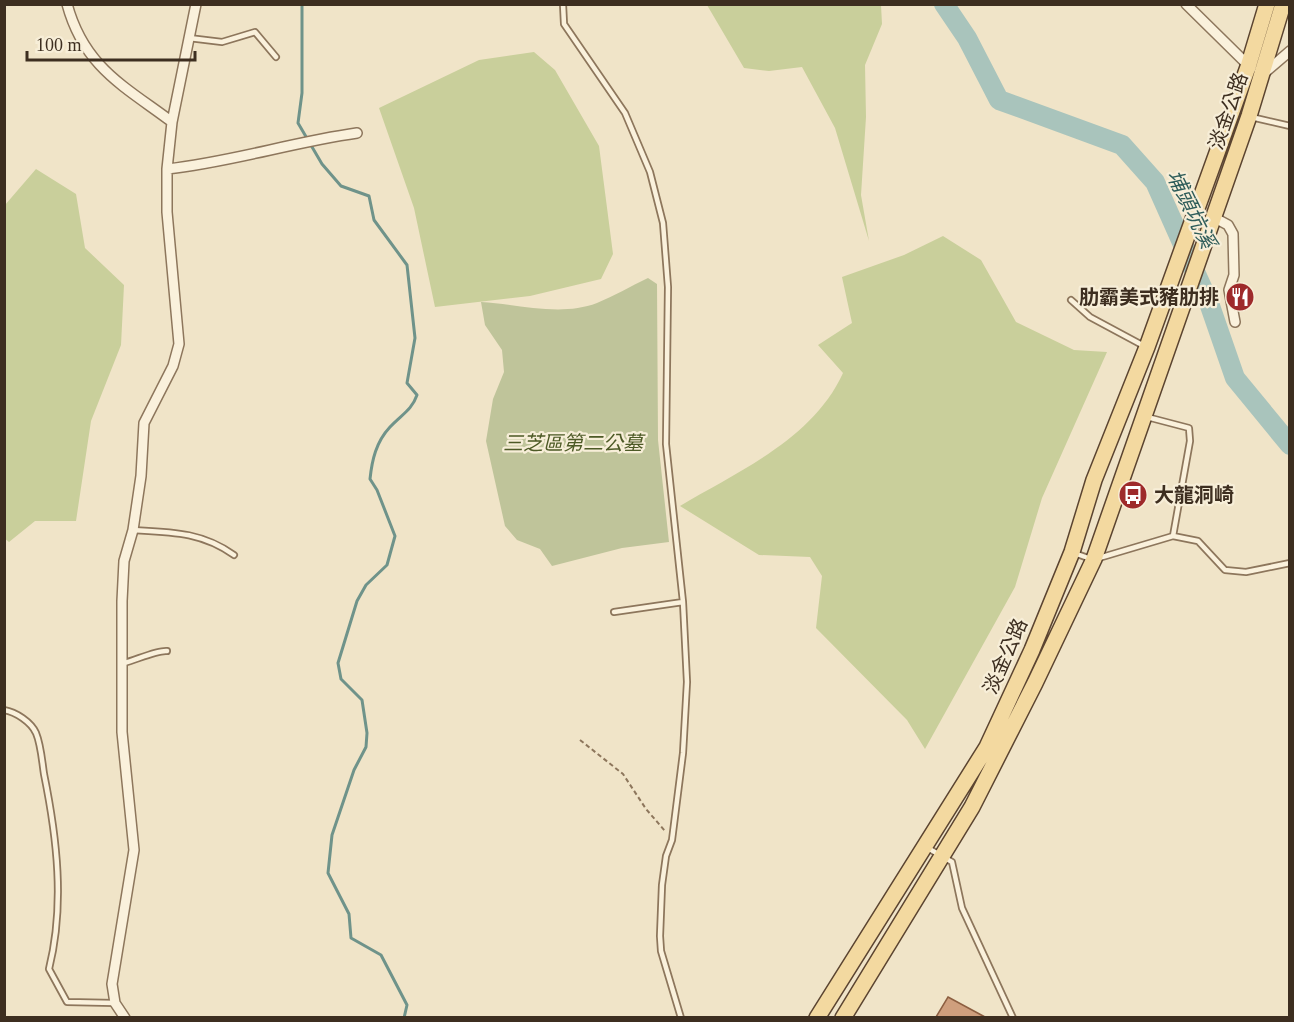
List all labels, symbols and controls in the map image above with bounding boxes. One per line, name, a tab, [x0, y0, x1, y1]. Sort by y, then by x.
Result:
scale bar	[27, 24, 195, 62]
text: 100 m	[36, 35, 82, 55]
street label: 淡金公路	[1205, 70, 1251, 152]
water label: 埔頭坑溪	[1162, 166, 1222, 255]
restaurant icon: 肋霸美式豬肋排	[1224, 281, 1256, 313]
place label: 肋霸美式豬肋排	[1079, 286, 1219, 308]
park label: 三芝區第二公墓	[503, 432, 646, 454]
bus stop icon: 大龍洞崎	[1117, 479, 1149, 511]
place label: 大龍洞崎	[1154, 484, 1234, 506]
street label: 淡金公路	[979, 615, 1031, 697]

